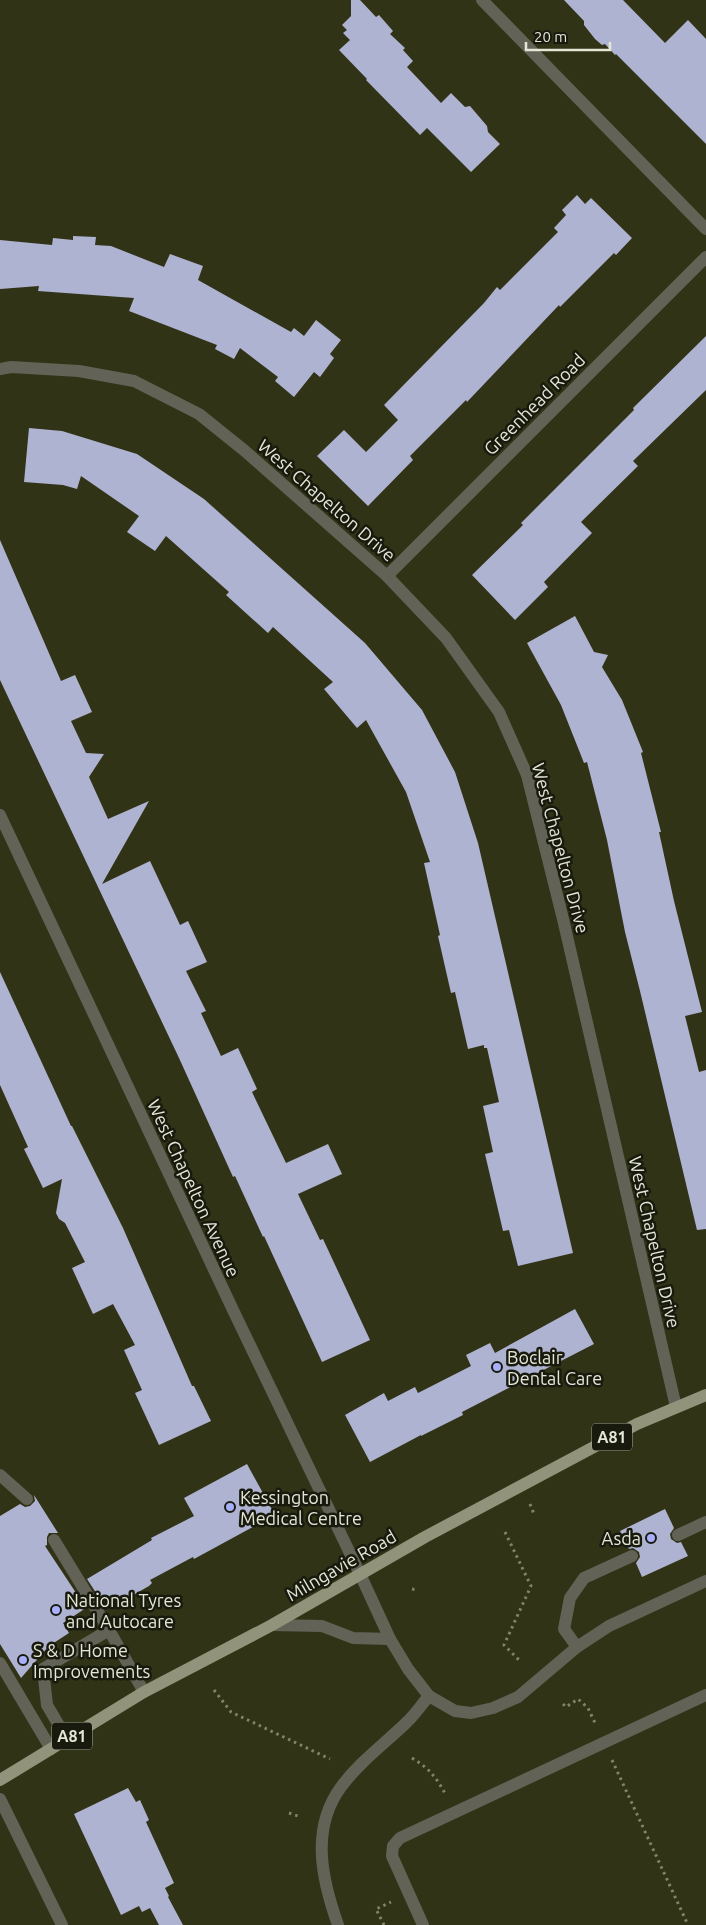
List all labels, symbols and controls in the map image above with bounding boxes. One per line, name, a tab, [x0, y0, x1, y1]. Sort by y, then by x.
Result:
scale bar	[526, 20, 610, 52]
text: 20 m	[534, 28, 567, 45]
street label: Greenhead Road	[479, 349, 589, 459]
street label: West Chapelton Drive	[254, 435, 400, 565]
street label: West Chapelton Drive	[529, 761, 593, 935]
street label: West Chapelton Avenue	[144, 1096, 244, 1280]
street label: West Chapelton Drive	[626, 1154, 684, 1330]
place label: Boclair Dental Care	[507, 1347, 602, 1388]
marker: Boclair Dental Care	[491, 1361, 503, 1373]
road number: A81	[592, 1424, 632, 1450]
place label: Kessington Medical Centre	[240, 1487, 362, 1528]
marker: Kessington Medical Centre	[224, 1501, 236, 1513]
street label: Milngavie Road	[283, 1526, 399, 1604]
place label: Asda	[601, 1528, 641, 1548]
marker: Asda	[645, 1532, 657, 1544]
place label: National Tyres and Autocare	[66, 1590, 182, 1631]
marker: National Tyres and Autocare	[50, 1604, 62, 1616]
place label: S & D Home Improvements	[33, 1640, 150, 1681]
marker: S & D Home Improvements	[17, 1654, 29, 1666]
road number: A81	[52, 1722, 92, 1750]

